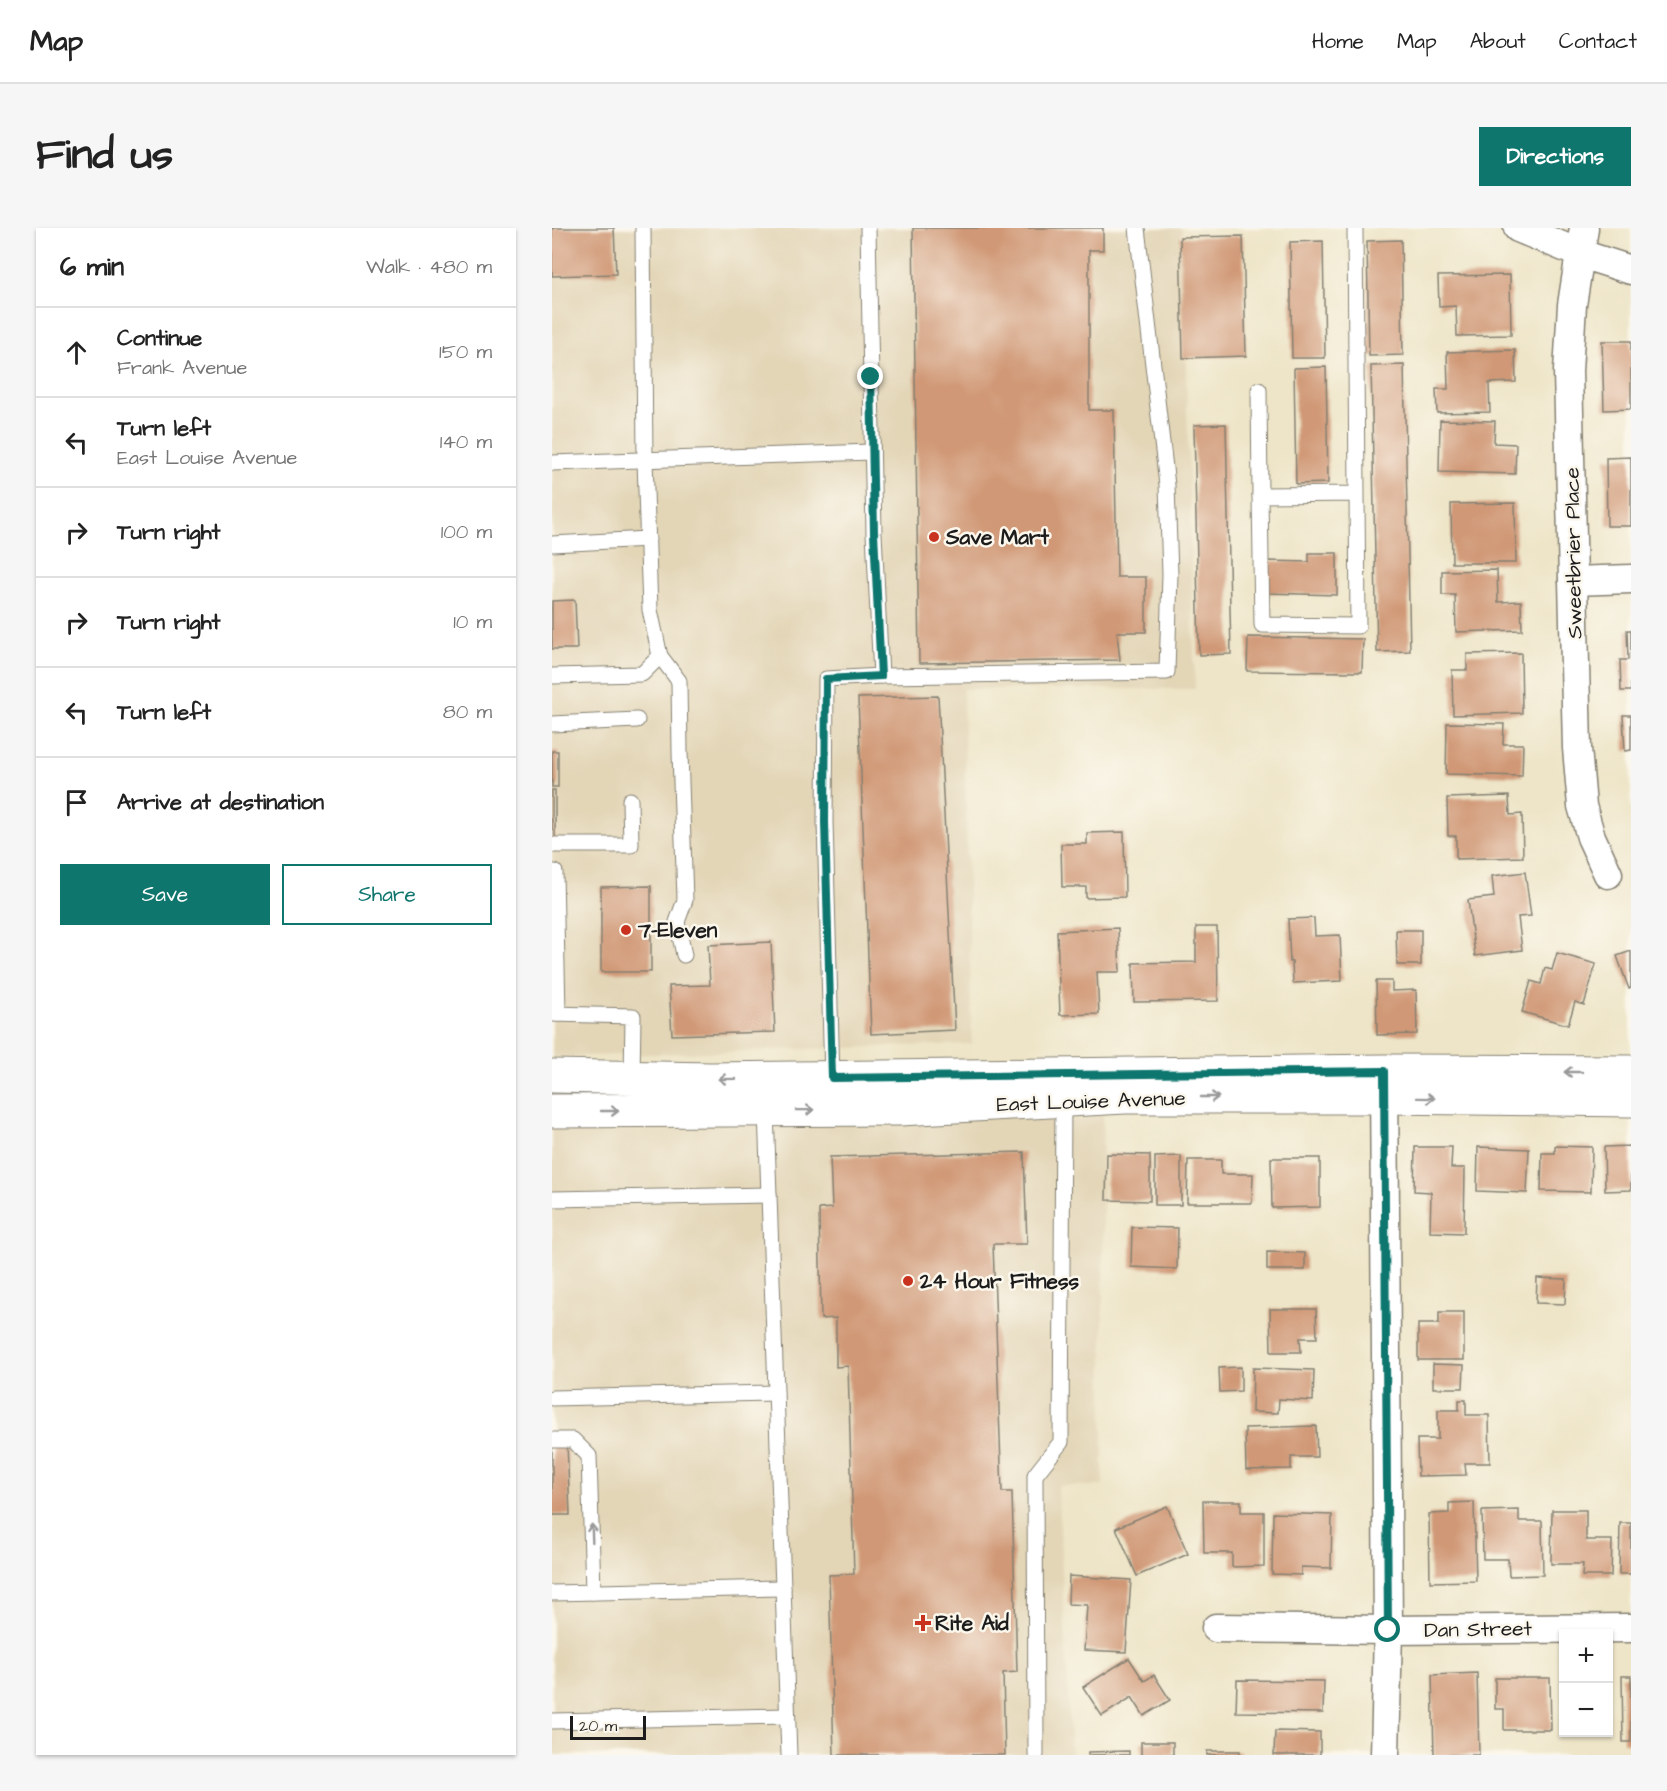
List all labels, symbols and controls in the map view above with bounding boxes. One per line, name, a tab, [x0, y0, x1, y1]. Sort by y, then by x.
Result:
text: Map	[30, 22, 83, 61]
text: Home	[1312, 27, 1364, 56]
text: Map	[1397, 27, 1437, 56]
text: About	[1470, 27, 1526, 56]
text: Contact	[1559, 27, 1637, 56]
text: Find us	[36, 127, 173, 185]
button: Directions	[1479, 127, 1631, 186]
text: 6 min	[60, 249, 124, 285]
text: Walk · 480 m	[366, 253, 492, 281]
text: Continue	[117, 323, 202, 354]
icon: ahead	[60, 336, 93, 369]
text: 150 m	[439, 338, 492, 366]
text: Frank Avenue	[117, 354, 247, 382]
route end	[857, 363, 883, 389]
text: Turn left	[117, 413, 211, 444]
icon: left	[60, 426, 93, 459]
text: 140 m	[440, 428, 492, 456]
text: East Louise Avenue	[117, 444, 297, 472]
street label: Sweetbrier Place	[1558, 467, 1589, 639]
icon: right	[60, 516, 93, 549]
text: Turn right	[117, 517, 220, 548]
text: 100 m	[441, 518, 492, 546]
place label: Save Mart	[945, 523, 1049, 552]
marker: Save Mart	[927, 530, 941, 544]
icon: right	[60, 606, 93, 639]
text: Turn right	[117, 607, 220, 638]
text: 10 m	[453, 608, 492, 636]
icon: left	[60, 696, 93, 729]
text: Turn left	[117, 697, 211, 728]
text: 80 m	[443, 698, 492, 726]
icon: arrive	[60, 786, 93, 819]
text: Arrive at destination	[117, 787, 324, 818]
button: Save	[60, 864, 270, 925]
button: Share	[282, 864, 492, 925]
place label: 7-Eleven	[637, 916, 718, 945]
marker: 7-Eleven	[619, 923, 633, 937]
one-way arrow	[1563, 1066, 1583, 1078]
one-way arrow	[717, 1073, 737, 1085]
street label: East Louise Avenue	[996, 1084, 1186, 1119]
one-way arrow	[1200, 1091, 1220, 1103]
one-way arrow	[1416, 1092, 1436, 1104]
one-way arrow	[795, 1104, 815, 1116]
one-way arrow	[600, 1105, 620, 1117]
place label: 24 Hour Fitness	[919, 1267, 1080, 1296]
marker: 24 Hour Fitness	[901, 1274, 915, 1288]
one-way arrow	[586, 1524, 597, 1544]
place label: Rite Aid	[935, 1609, 1009, 1638]
street label: Dan Street	[1424, 1614, 1533, 1645]
marker: Rite Aid	[916, 1616, 930, 1630]
route start	[1374, 1616, 1400, 1642]
map controls	[1559, 1629, 1613, 1737]
button: +	[1559, 1629, 1613, 1683]
button: −	[1559, 1683, 1613, 1737]
scale bar	[570, 1713, 646, 1740]
text: 20 m	[579, 1715, 617, 1737]

